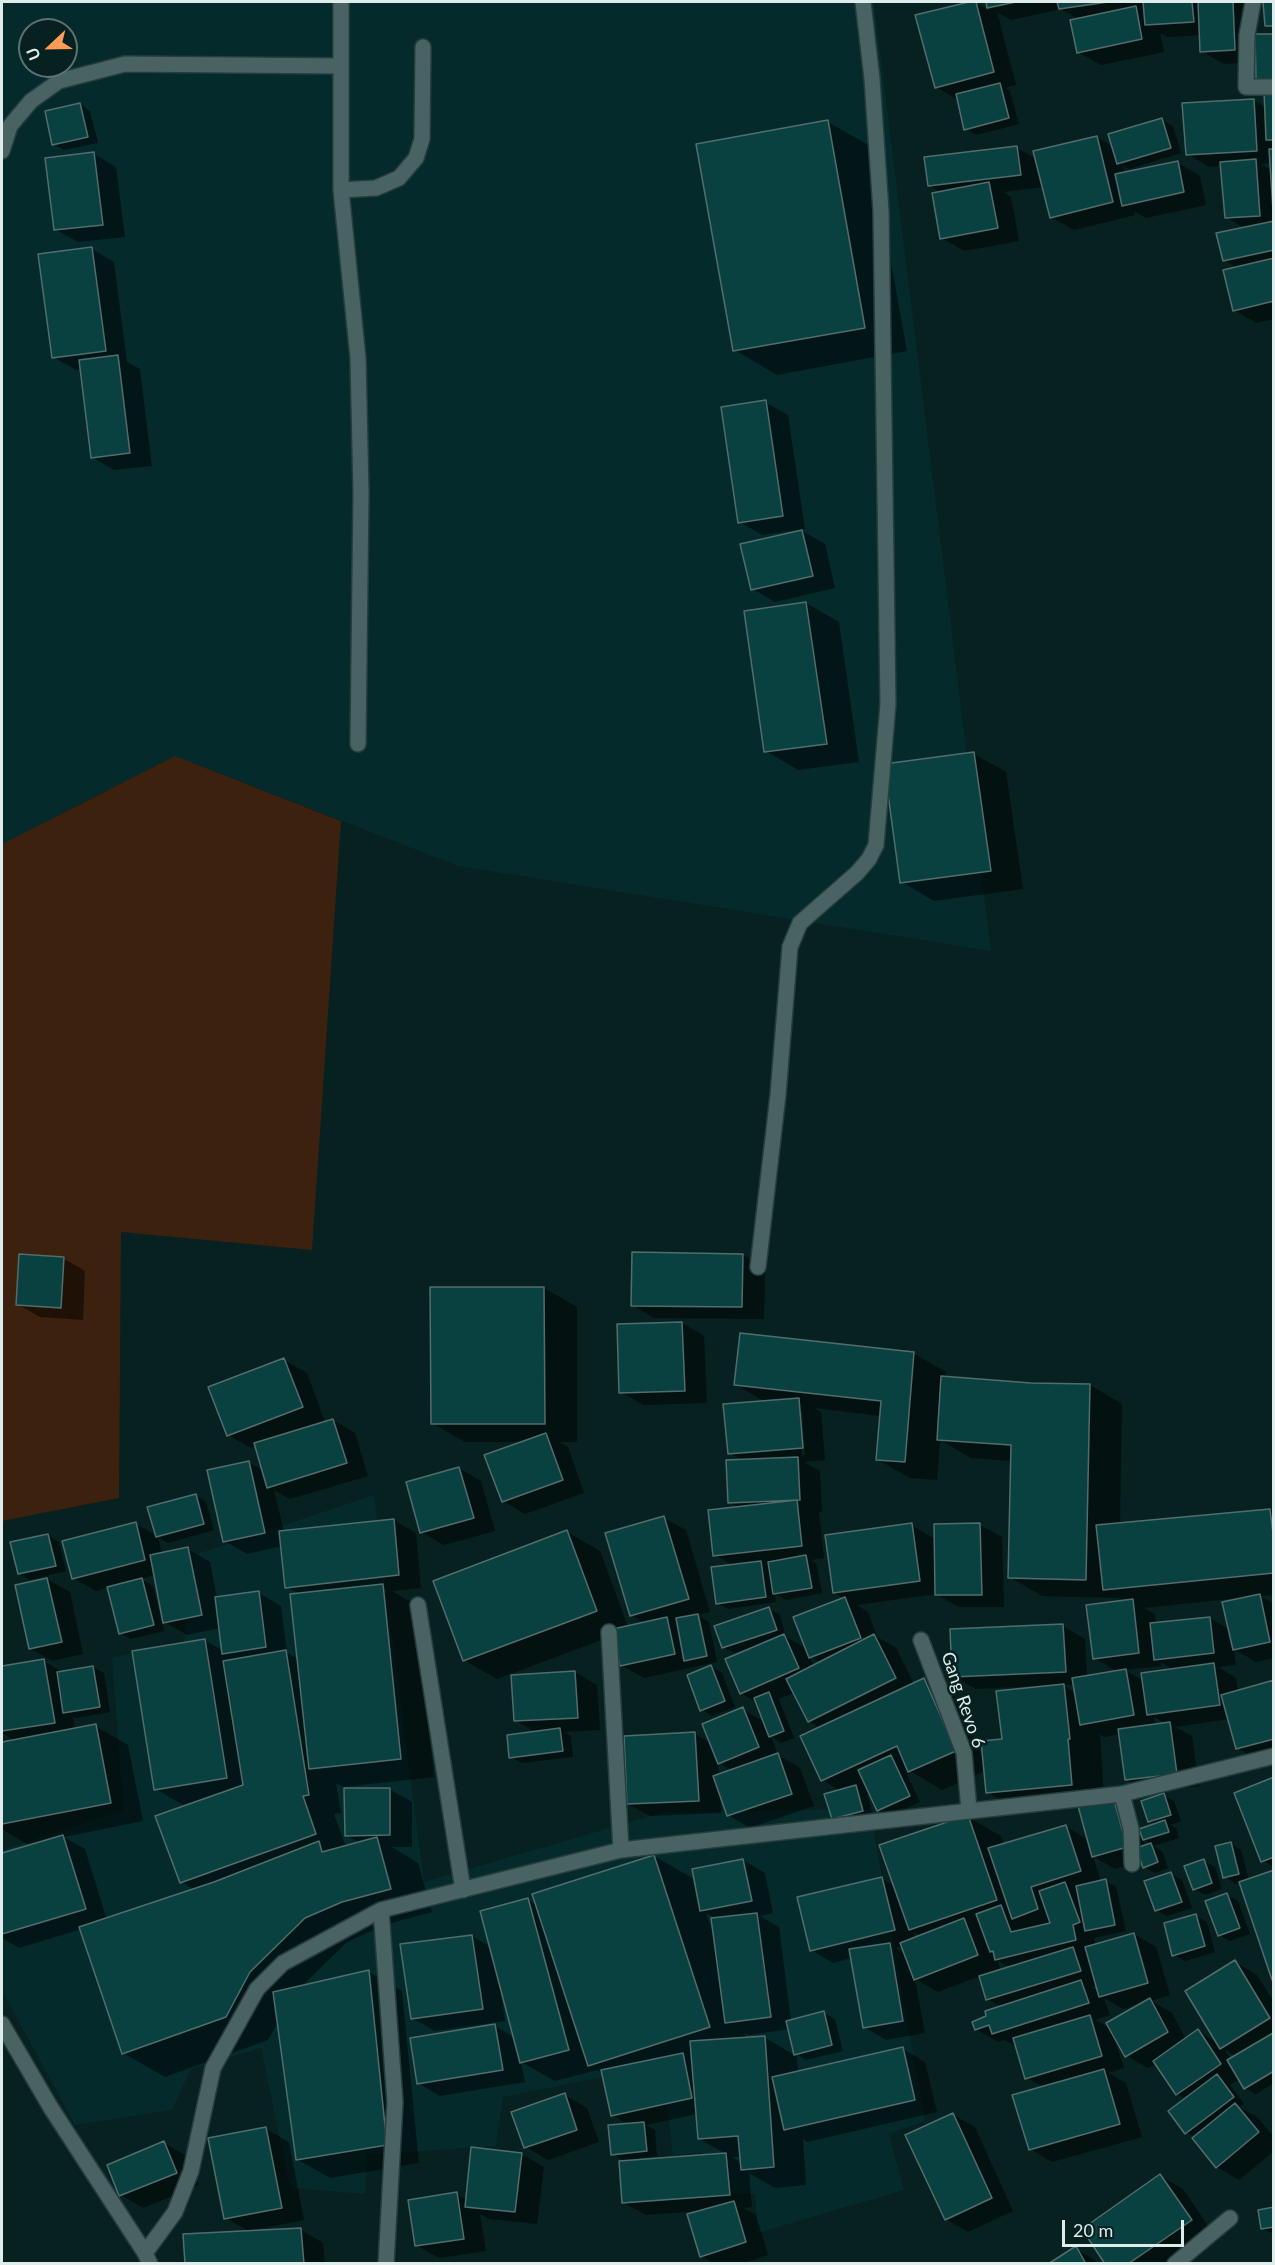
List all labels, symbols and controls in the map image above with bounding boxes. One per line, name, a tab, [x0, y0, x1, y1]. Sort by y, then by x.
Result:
north arrow	[18, 18, 78, 78]
text: U	[22, 45, 44, 63]
street label: Gang Revo 6	[936, 1649, 990, 1751]
scale bar	[1065, 2208, 1186, 2246]
text: 20 m	[1073, 2219, 1113, 2241]

